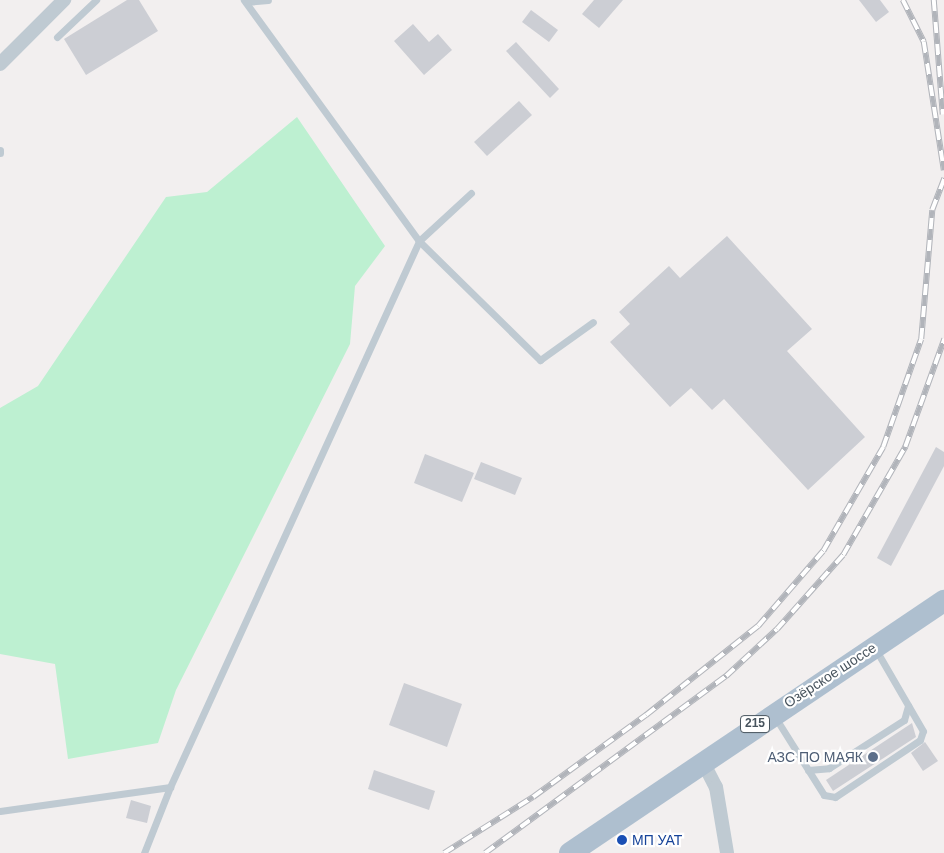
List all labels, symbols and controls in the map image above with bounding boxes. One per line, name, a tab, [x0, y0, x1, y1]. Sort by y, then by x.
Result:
street label: Озёрское шоссе	[781, 639, 879, 711]
road number: 215	[739, 714, 771, 734]
place label: АЗС ПО МАЯК	[767, 749, 863, 765]
marker: АЗС ПО МАЯК	[867, 751, 879, 763]
place label: МП УАТ	[632, 832, 682, 848]
marker: МП УАТ	[616, 834, 628, 846]

